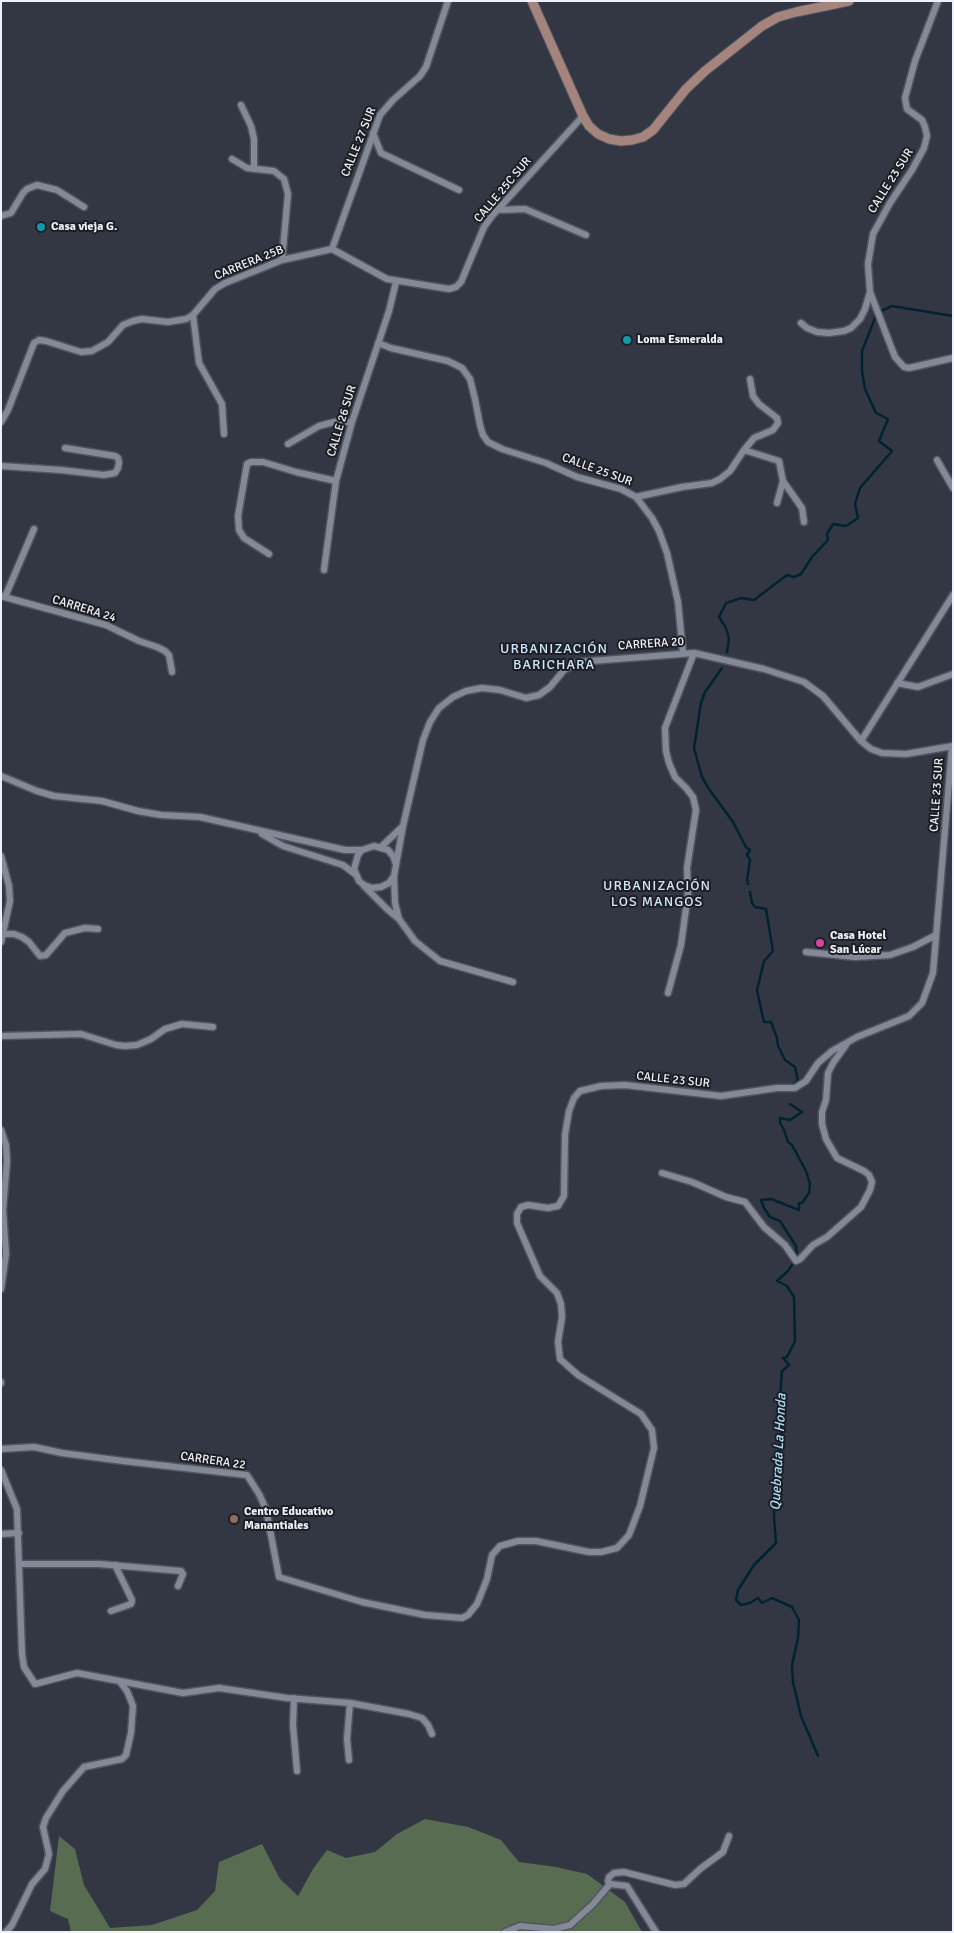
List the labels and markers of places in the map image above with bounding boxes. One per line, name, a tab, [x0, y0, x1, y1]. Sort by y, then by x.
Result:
place label: Casa vieja G.	[51, 220, 117, 234]
marker: Casa vieja G.	[35, 221, 47, 233]
place label: Loma Esmeralda	[637, 333, 723, 347]
marker: Loma Esmeralda	[621, 334, 633, 346]
place label: Casa Hotel San Lúcar	[830, 929, 886, 957]
marker: Casa Hotel San Lúcar	[814, 937, 826, 949]
place label: Centro Educativo Manantiales	[244, 1505, 333, 1533]
marker: Centro Educativo Manantiales	[228, 1513, 240, 1525]

